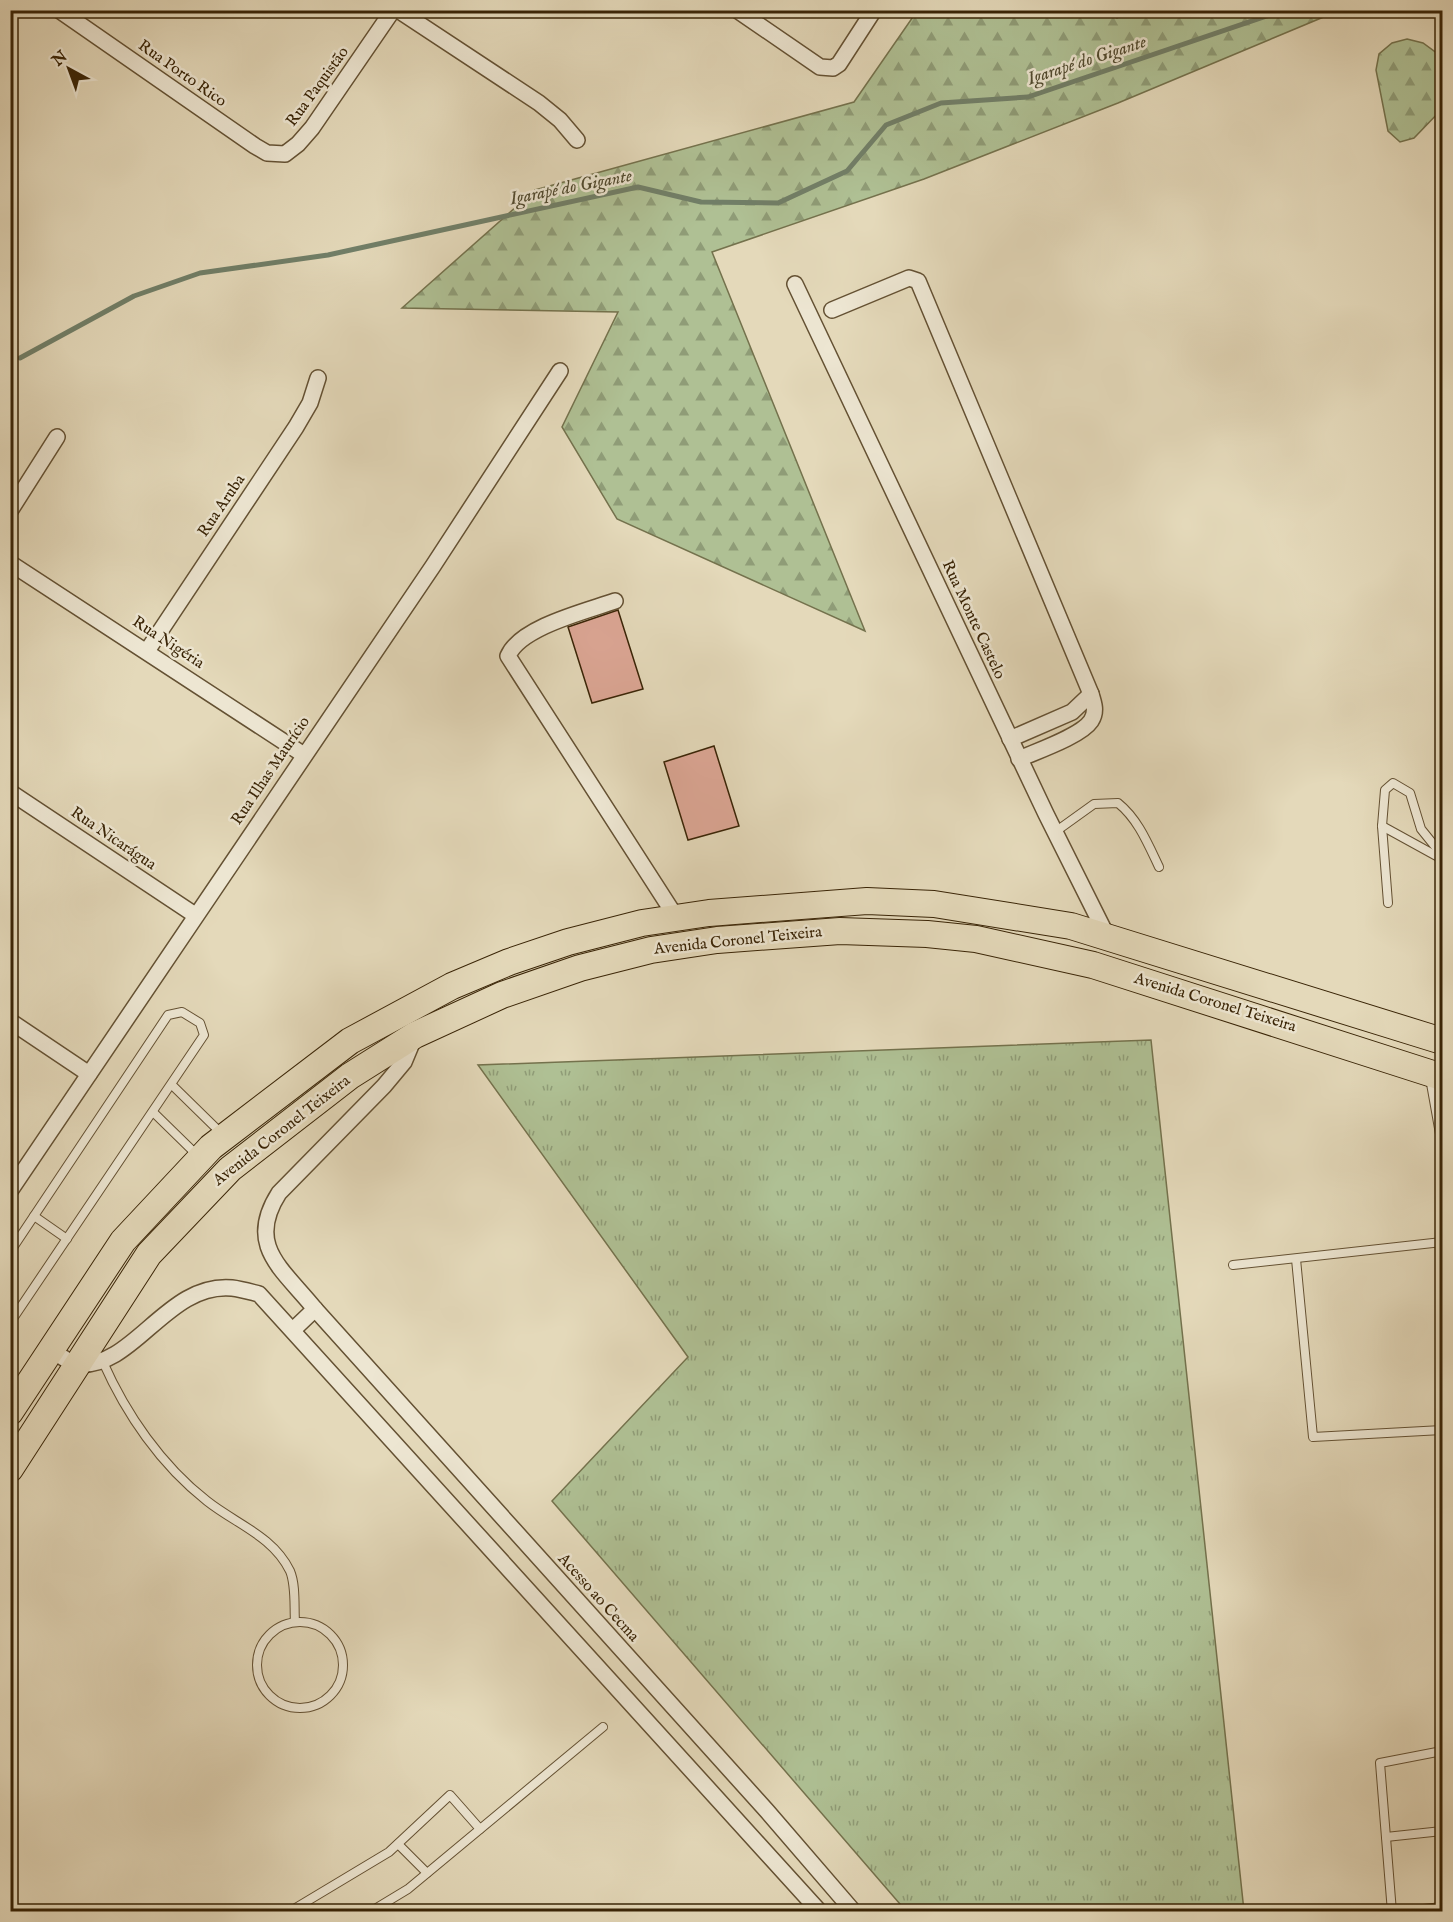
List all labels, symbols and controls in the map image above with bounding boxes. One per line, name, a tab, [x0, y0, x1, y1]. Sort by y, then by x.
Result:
water label: Igarapé do Gigante	[1024, 31, 1149, 91]
street label: Rua Porto Rico	[134, 36, 230, 112]
north arrow	[39, 39, 99, 99]
street label: Rua Paquistão	[282, 43, 354, 131]
text: N	[48, 47, 72, 72]
water label: Igarapé do Gigante	[507, 165, 634, 211]
street label: Rua Aruba	[194, 471, 250, 541]
street label: Rua Monte Castelo	[937, 557, 1009, 683]
street label: Rua Nigéria	[128, 612, 208, 674]
street label: Rua Ilhas Maurício	[227, 713, 315, 829]
street label: Rua Nicarágua	[66, 803, 160, 875]
street label: Avenida Coronel Teixeira	[652, 922, 823, 960]
street label: Avenida Coronel Teixeira	[1130, 968, 1299, 1037]
street label: Avenida Coronel Teixeira	[209, 1071, 355, 1191]
street label: Acesso ao Cecma	[552, 1549, 643, 1646]

